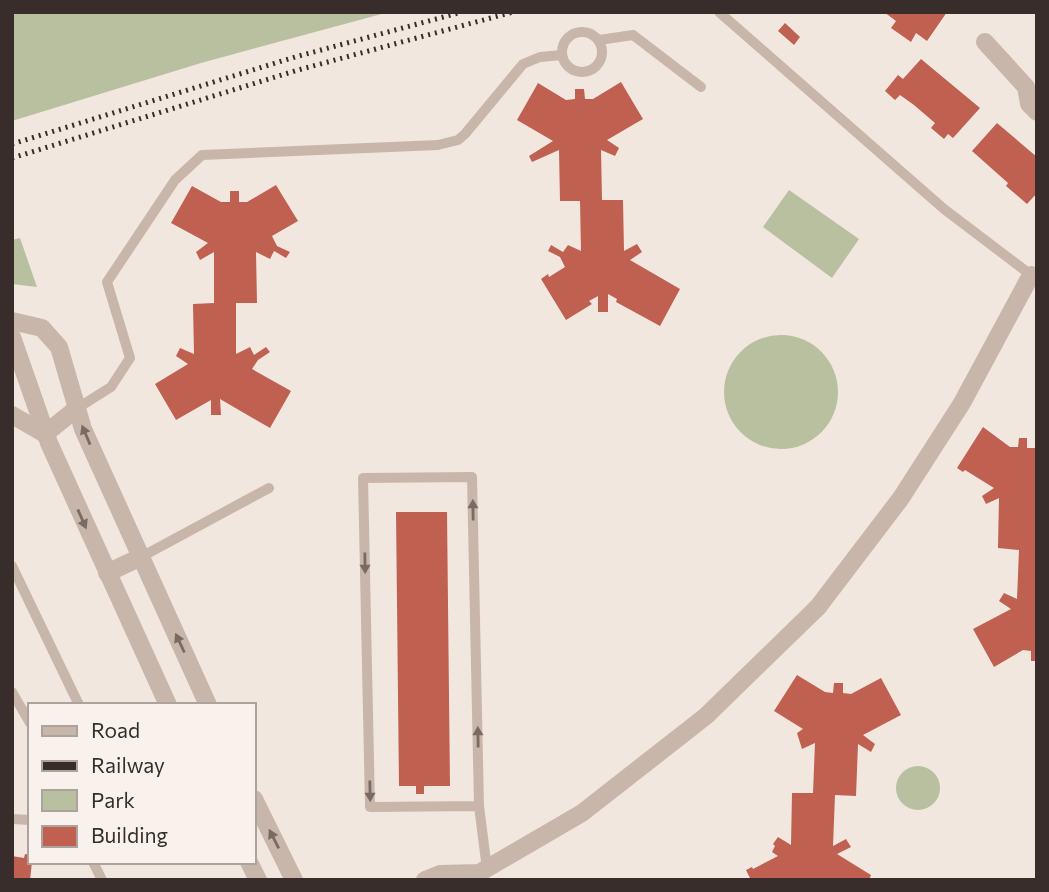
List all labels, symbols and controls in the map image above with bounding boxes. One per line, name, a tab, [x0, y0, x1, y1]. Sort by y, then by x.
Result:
one-way arrow	[80, 425, 91, 446]
one-way arrow	[467, 499, 478, 521]
one-way arrow	[76, 509, 88, 529]
one-way arrow	[360, 553, 371, 575]
one-way arrow	[174, 633, 186, 653]
legend	[28, 703, 256, 864]
text: Road	[91, 717, 140, 742]
one-way arrow	[472, 726, 483, 748]
text: Railway	[91, 752, 165, 777]
one-way arrow	[364, 780, 376, 802]
text: Park	[91, 787, 135, 812]
text: Building	[91, 822, 168, 847]
one-way arrow	[268, 829, 280, 849]

